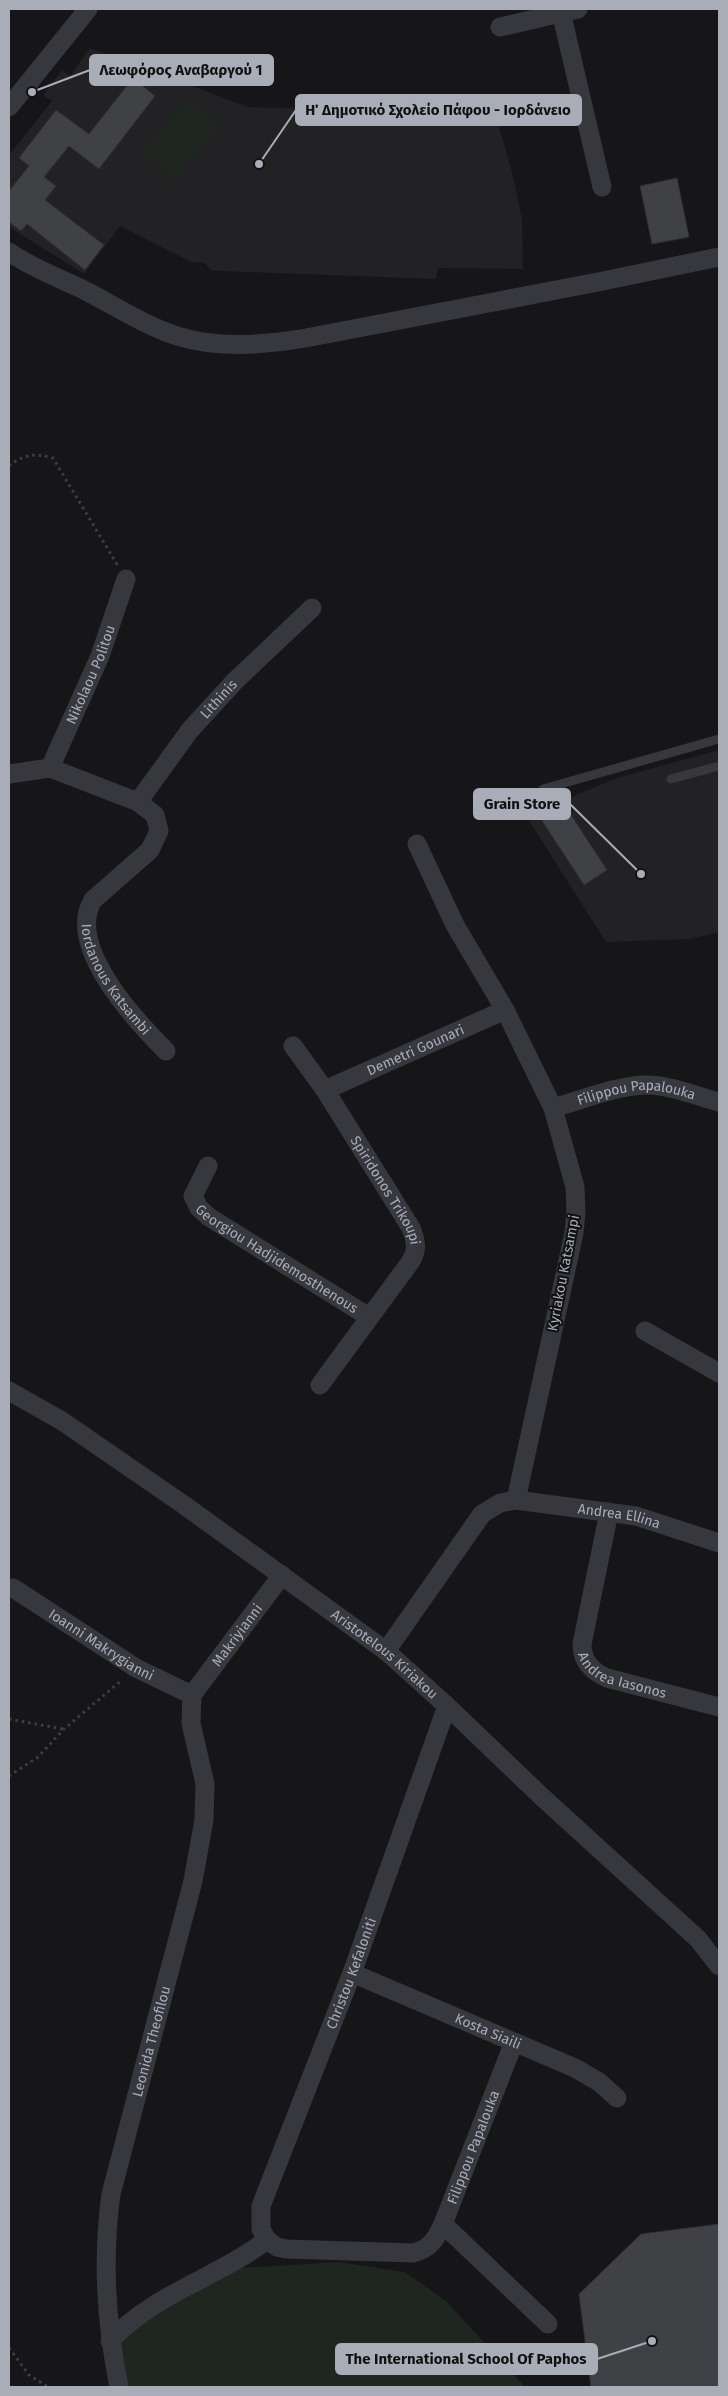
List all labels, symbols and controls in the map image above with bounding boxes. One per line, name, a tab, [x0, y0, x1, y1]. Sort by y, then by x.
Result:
callout: Λεωφόρος Αναβαργού 1	[90, 55, 273, 85]
text: Λεωφόρος Αναβαργού 1	[99, 61, 262, 79]
callout: Η΄ Δημοτικό Σχολείο Πάφου - Ιορδάνειο	[296, 95, 581, 125]
text: Η΄ Δημοτικό Σχολείο Πάφου - Ιορδάνειο	[305, 101, 571, 119]
street label: Nikolaou Politou	[63, 623, 119, 727]
street label: Lithinis	[197, 676, 241, 722]
callout: Grain Store	[474, 789, 570, 819]
text: Grain Store	[484, 795, 560, 813]
street label: Iordanous Katsambi	[78, 923, 154, 1039]
street label: Demetri Gounari	[364, 1021, 467, 1079]
street label: Filippou Papalouka	[575, 1077, 698, 1109]
street label: Spiridonos Trikoupi	[347, 1133, 423, 1246]
street label: Georgiou Hadjidemosthenous	[192, 1201, 361, 1317]
street label: Kyriakou Katsampi	[544, 1213, 583, 1333]
street label: Andrea Ellina	[577, 1500, 662, 1532]
street label: Makriyianni	[208, 1601, 266, 1670]
street label: Ioanni Makrygianni	[45, 1606, 156, 1684]
street label: Aristotelous Kiriakou	[328, 1606, 441, 1703]
street label: Andrea Iasonos	[574, 1650, 669, 1702]
street label: Christou Kefaloniti	[323, 1915, 380, 2032]
street label: Leonida Theofilou	[129, 1984, 174, 2099]
street label: Kosta Siaili	[452, 2010, 524, 2053]
street label: Filippou Papalouka	[444, 2088, 503, 2207]
callout: The International School Of Paphos	[336, 2344, 597, 2374]
text: The International School Of Paphos	[345, 2350, 587, 2368]

